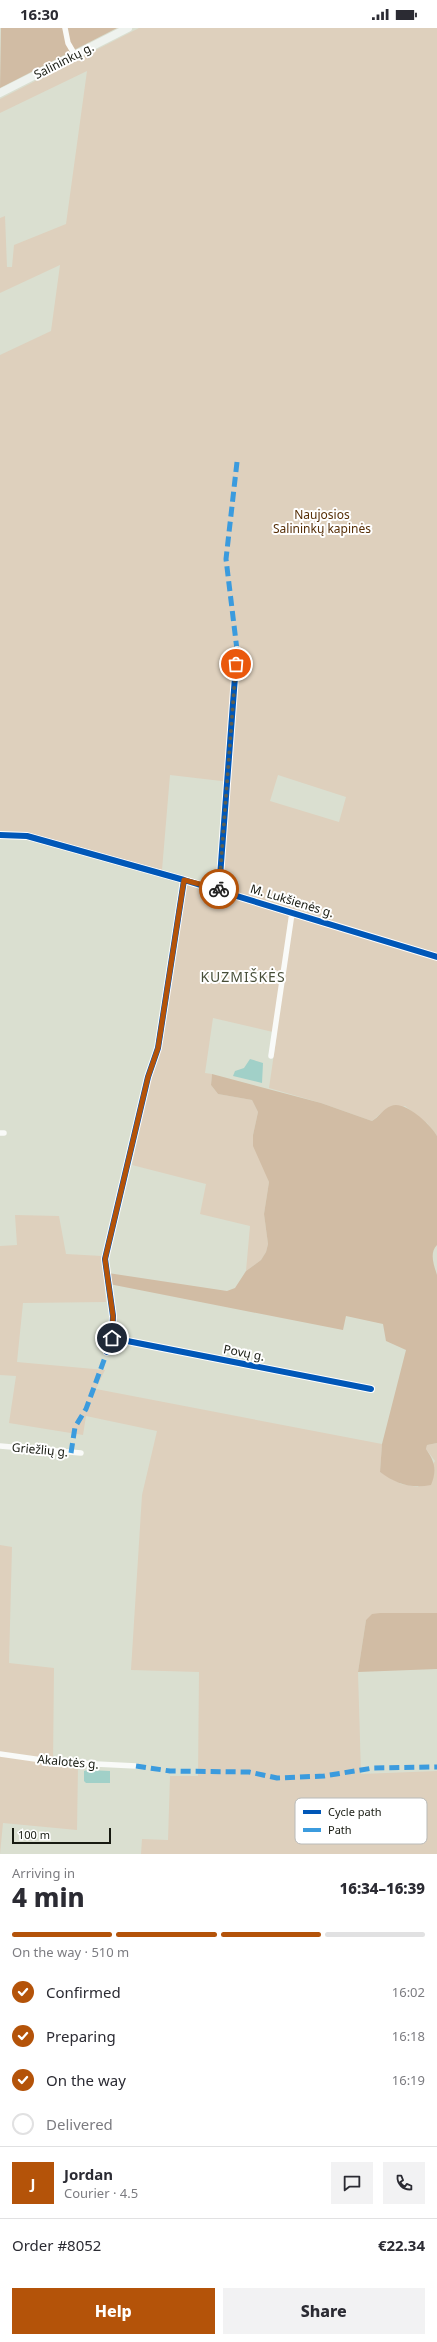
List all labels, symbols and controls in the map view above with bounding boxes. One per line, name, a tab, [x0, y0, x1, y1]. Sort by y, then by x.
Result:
text: 16:30	[20, 4, 59, 24]
street label: Salininkų g.	[31, 38, 97, 83]
park label: Naujosios Salininkų kapinės	[273, 506, 371, 537]
pin	[219, 647, 253, 681]
icon: bag	[225, 653, 247, 675]
courier	[199, 869, 239, 909]
icon: bike	[208, 878, 230, 900]
street label: M. Lukšienės g.	[248, 880, 336, 921]
district label: KUZMIŠKĖS	[200, 967, 286, 986]
pin	[95, 1321, 129, 1355]
icon: home	[101, 1327, 123, 1349]
street label: Povų g.	[222, 1340, 266, 1365]
street label: Griežlių g.	[11, 1439, 69, 1460]
street label: Akalotės g.	[37, 1750, 100, 1773]
legend	[295, 1798, 427, 1844]
text: Cycle path	[328, 1804, 381, 1819]
text: Path	[328, 1822, 352, 1837]
scale bar	[12, 1826, 111, 1845]
text: 100 m	[18, 1827, 50, 1842]
text: Arriving in	[12, 1864, 75, 1882]
text: 16:34–16:39	[340, 1878, 425, 1898]
text: 4 min	[12, 1879, 85, 1915]
text: On the way · 510 m	[12, 1943, 129, 1961]
icon: check	[12, 1981, 34, 2003]
text: Confirmed	[46, 1982, 121, 2002]
text: 16:02	[392, 1983, 425, 2001]
icon: check	[12, 2025, 34, 2047]
text: Preparing	[46, 2026, 116, 2046]
text: 16:18	[392, 2027, 425, 2045]
icon: check	[12, 2069, 34, 2091]
text: On the way	[46, 2070, 126, 2090]
text: 16:19	[392, 2071, 425, 2089]
text: Delivered	[46, 2114, 113, 2134]
button: chat	[331, 2162, 373, 2204]
button: phone	[383, 2162, 425, 2204]
text: Jordan	[64, 2164, 113, 2184]
text: J	[31, 2173, 35, 2193]
text: Courier · 4.5	[64, 2184, 138, 2202]
text: Order #8052	[12, 2235, 101, 2255]
text: €22.34	[378, 2235, 425, 2255]
button: Help	[12, 2288, 215, 2334]
button: Share	[223, 2288, 425, 2334]

